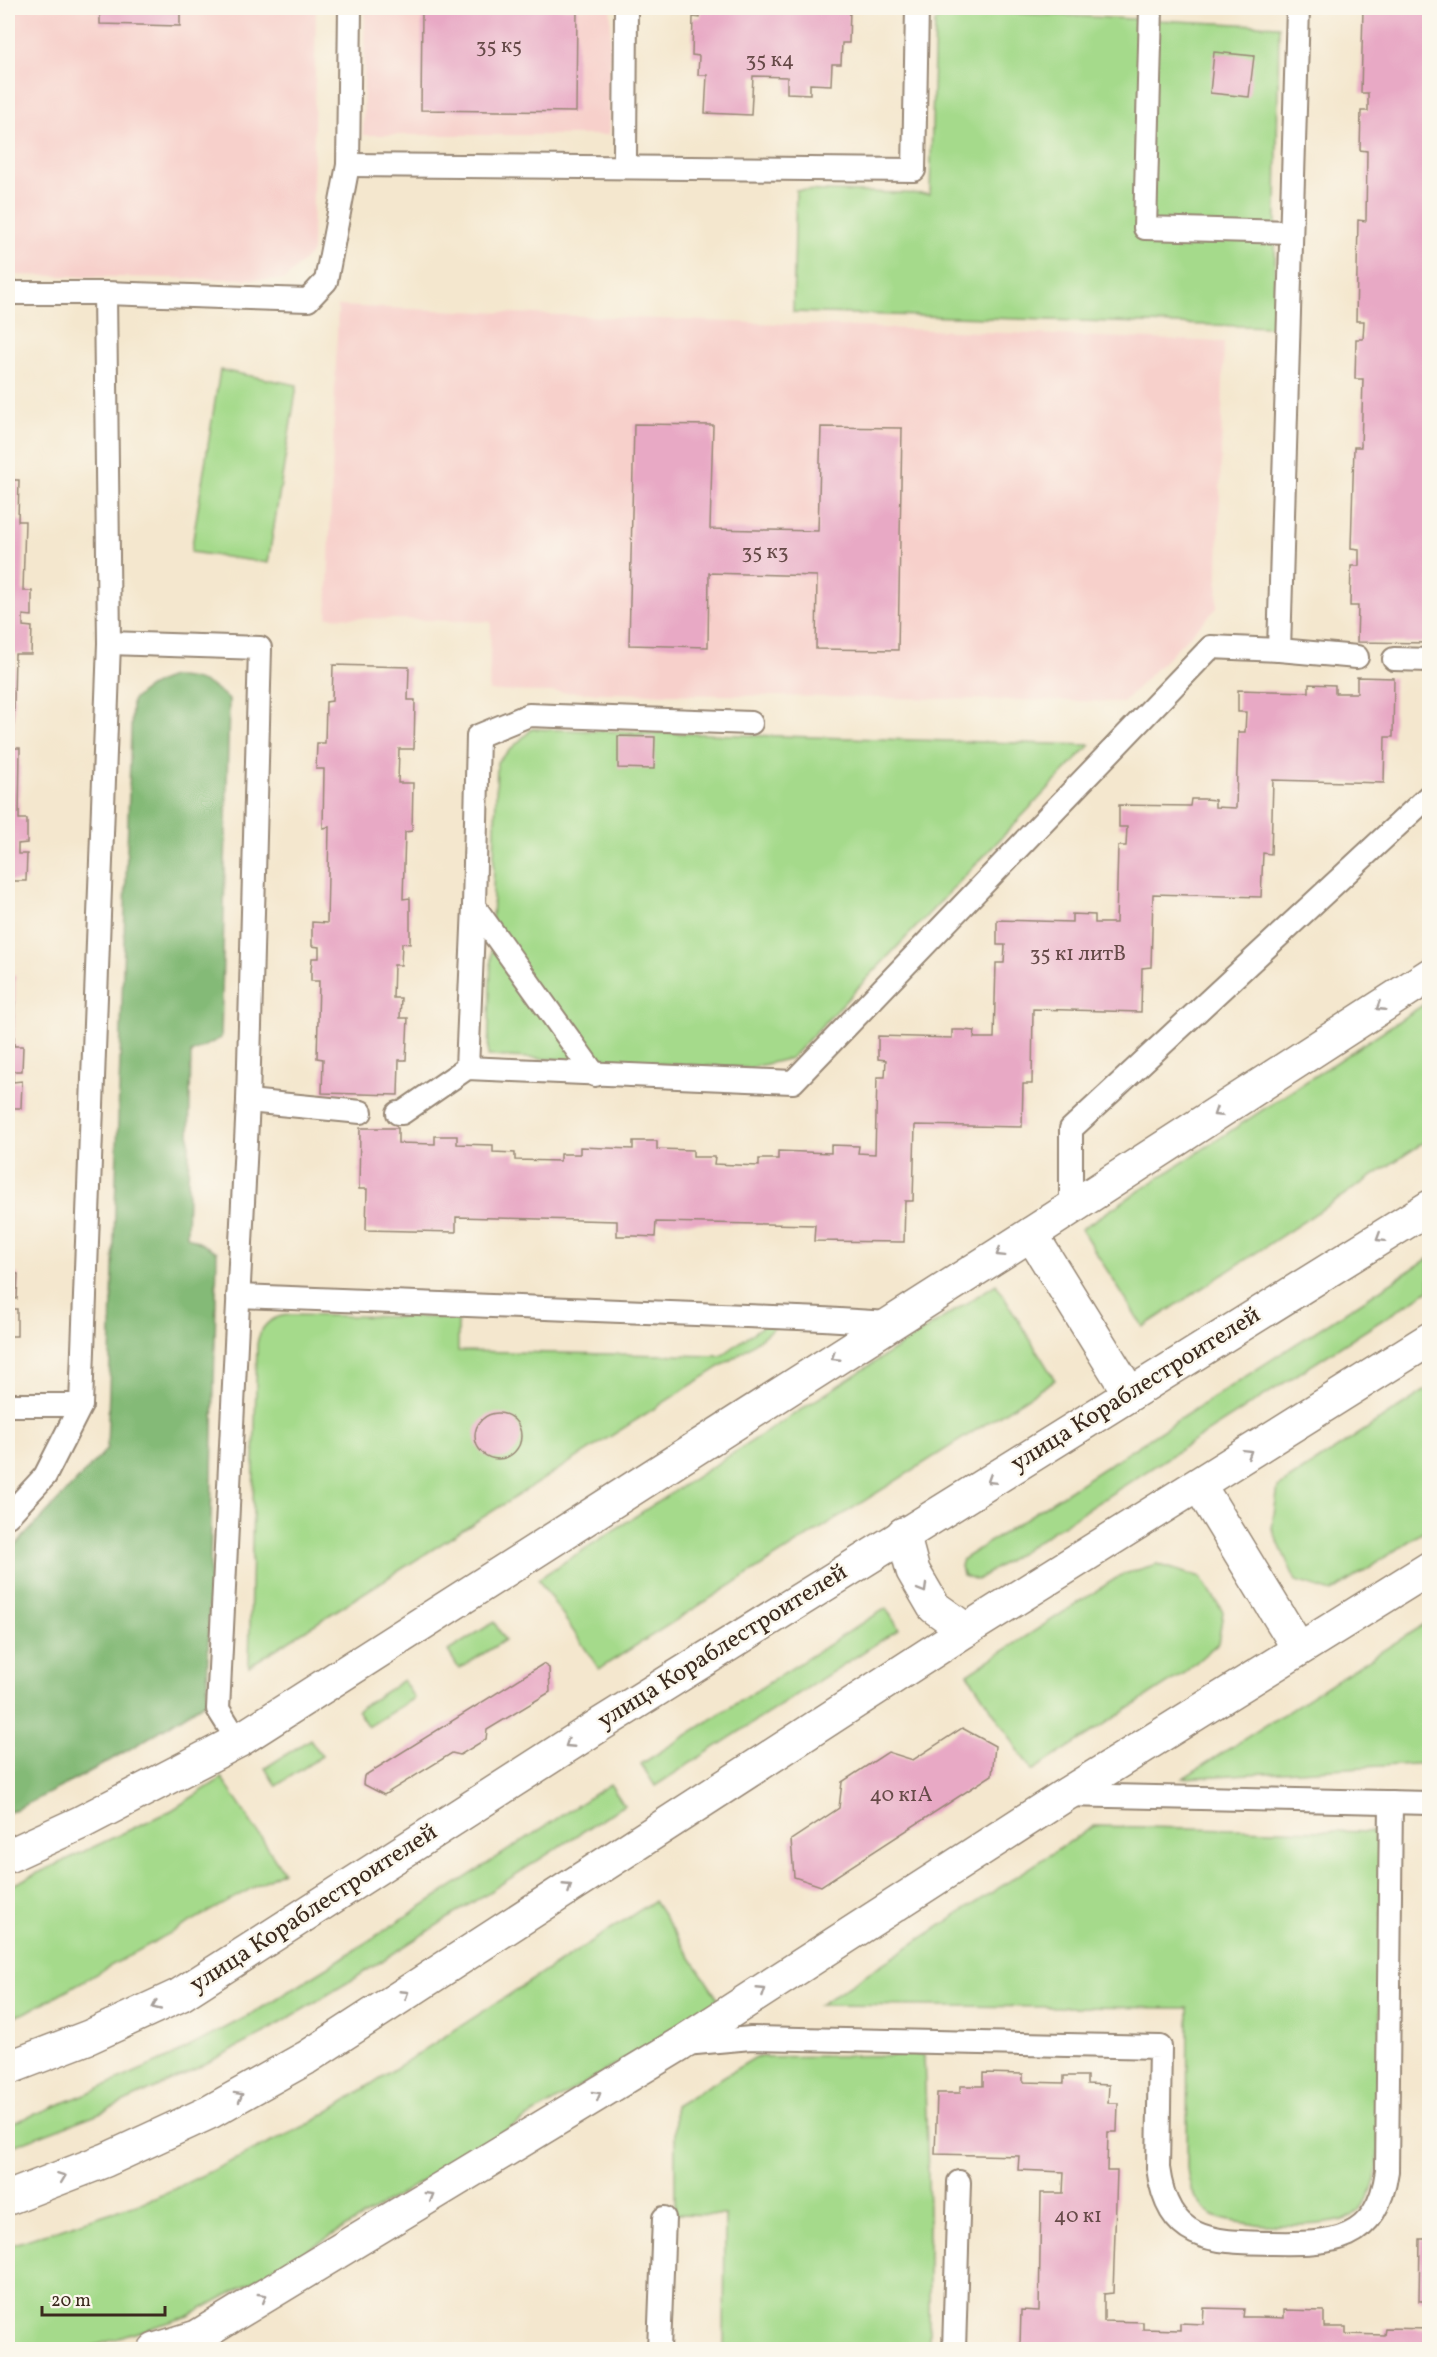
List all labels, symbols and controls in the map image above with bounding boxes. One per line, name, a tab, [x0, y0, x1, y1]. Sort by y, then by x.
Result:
house number: 35 к5	[476, 32, 522, 61]
house number: 35 к4	[746, 46, 794, 75]
house number: 35 к3	[741, 538, 789, 567]
house number: 35 к1 литВ	[1030, 940, 1126, 969]
one-way arrow	[1376, 999, 1387, 1010]
one-way arrow	[1213, 1106, 1224, 1117]
one-way arrow	[1376, 1230, 1386, 1242]
one-way arrow	[996, 1246, 1007, 1257]
street label: улица Кораблестроителей	[1004, 1299, 1268, 1481]
one-way arrow	[831, 1350, 842, 1361]
one-way arrow	[1242, 1449, 1252, 1461]
one-way arrow	[987, 1472, 997, 1484]
street label: улица Кораблестроителей	[591, 1556, 855, 1738]
one-way arrow	[916, 1583, 927, 1593]
one-way arrow	[565, 1737, 575, 1749]
house number: 40 к1А	[869, 1781, 933, 1810]
street label: улица Кораблестроителей	[184, 1816, 444, 2002]
one-way arrow	[562, 1883, 573, 1894]
one-way arrow	[756, 1987, 766, 1999]
one-way arrow	[399, 1989, 409, 2001]
one-way arrow	[152, 1999, 163, 2011]
one-way arrow	[591, 2090, 601, 2102]
one-way arrow	[233, 2092, 243, 2103]
one-way arrow	[56, 2172, 67, 2184]
one-way arrow	[424, 2191, 434, 2203]
house number: 40 к1	[1054, 2202, 1102, 2231]
scale bar	[42, 2279, 165, 2317]
text: 20 m	[51, 2289, 91, 2314]
one-way arrow	[257, 2292, 267, 2304]

